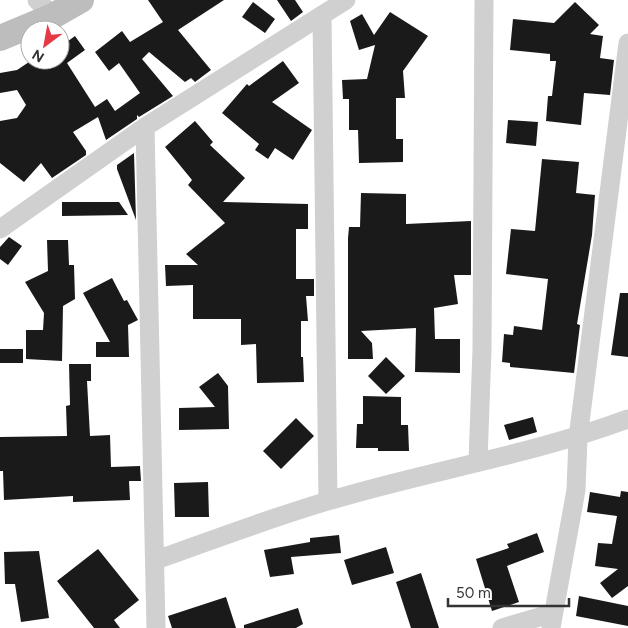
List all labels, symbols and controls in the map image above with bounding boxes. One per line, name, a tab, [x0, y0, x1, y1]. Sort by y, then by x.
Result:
north arrow	[20, 20, 70, 70]
text: N	[29, 46, 47, 66]
scale bar	[448, 576, 569, 608]
text: 50 m	[456, 584, 491, 602]

